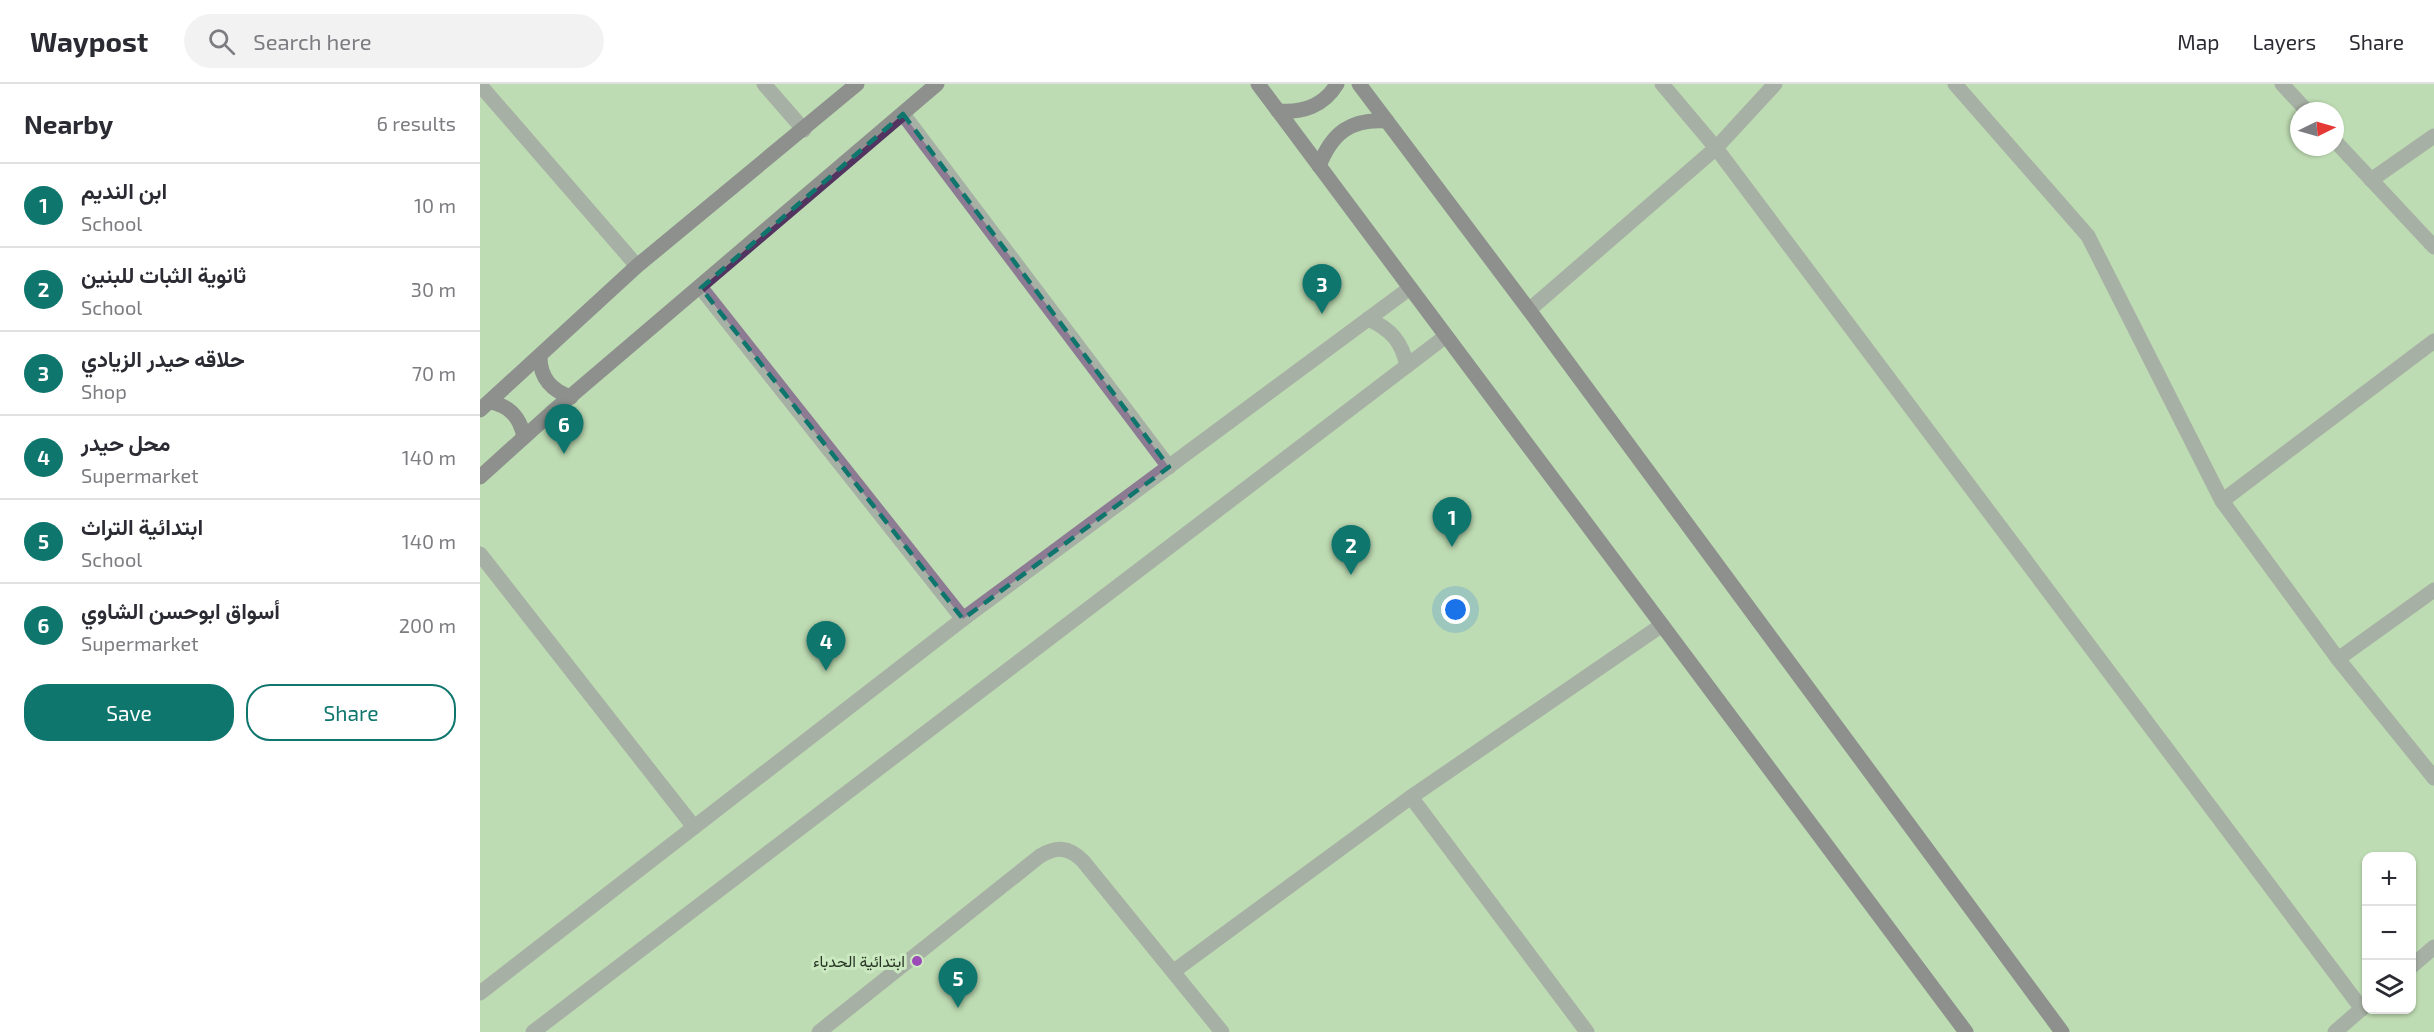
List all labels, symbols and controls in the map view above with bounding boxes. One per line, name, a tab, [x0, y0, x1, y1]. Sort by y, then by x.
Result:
search box	[184, 14, 604, 68]
text: Waypost	[30, 24, 148, 58]
icon: search	[205, 25, 238, 58]
text: Search here	[253, 28, 372, 54]
text: Map	[2177, 29, 2219, 54]
text: Layers	[2252, 29, 2316, 54]
text: Share	[2349, 29, 2404, 54]
north arrow	[2290, 102, 2344, 156]
text: Nearby	[24, 108, 113, 139]
text: 6 results	[376, 111, 456, 135]
text: ابن النديم	[81, 177, 167, 203]
text: 1	[39, 193, 48, 217]
text: 10 m	[414, 193, 456, 217]
text: School	[81, 211, 142, 235]
text: ثانوية الثبات للبنين	[81, 261, 246, 287]
pin: 3	[1302, 264, 1342, 314]
text: 2	[38, 277, 49, 301]
text: 30 m	[411, 277, 456, 301]
text: School	[81, 295, 142, 319]
text: حلاقه حيدر الزيادي	[81, 345, 245, 371]
text: 3	[38, 361, 49, 385]
text: 70 m	[412, 361, 456, 385]
text: Shop	[81, 379, 127, 403]
pin: 6	[544, 404, 584, 454]
text: محل حيدر	[81, 429, 171, 455]
text: 4	[37, 445, 50, 469]
text: 140 m	[402, 445, 456, 469]
text: Supermarket	[81, 463, 199, 487]
pin: 1	[1432, 498, 1472, 547]
text: ابتدائية التراث	[81, 513, 203, 539]
pin: 2	[1332, 526, 1370, 575]
text: 5	[38, 529, 49, 553]
text: 140 m	[402, 529, 456, 553]
text: School	[81, 547, 142, 571]
your location	[1441, 595, 1470, 624]
text: أسواق ابوحسن الشاوي	[81, 597, 280, 623]
text: 6	[38, 613, 49, 637]
text: 200 m	[399, 613, 456, 637]
pin: 4	[806, 622, 846, 671]
text: Supermarket	[81, 631, 199, 655]
button: Save	[24, 684, 234, 741]
button: Share	[246, 684, 456, 741]
map controls	[2362, 852, 2416, 1014]
button: +	[2362, 852, 2416, 906]
button: −	[2362, 906, 2416, 960]
place label: ابتدائية الحدباء	[813, 951, 905, 971]
marker: ابتدائية الحدباء	[910, 954, 924, 968]
pin: 5	[938, 958, 978, 1008]
button: layers	[2362, 960, 2416, 1014]

